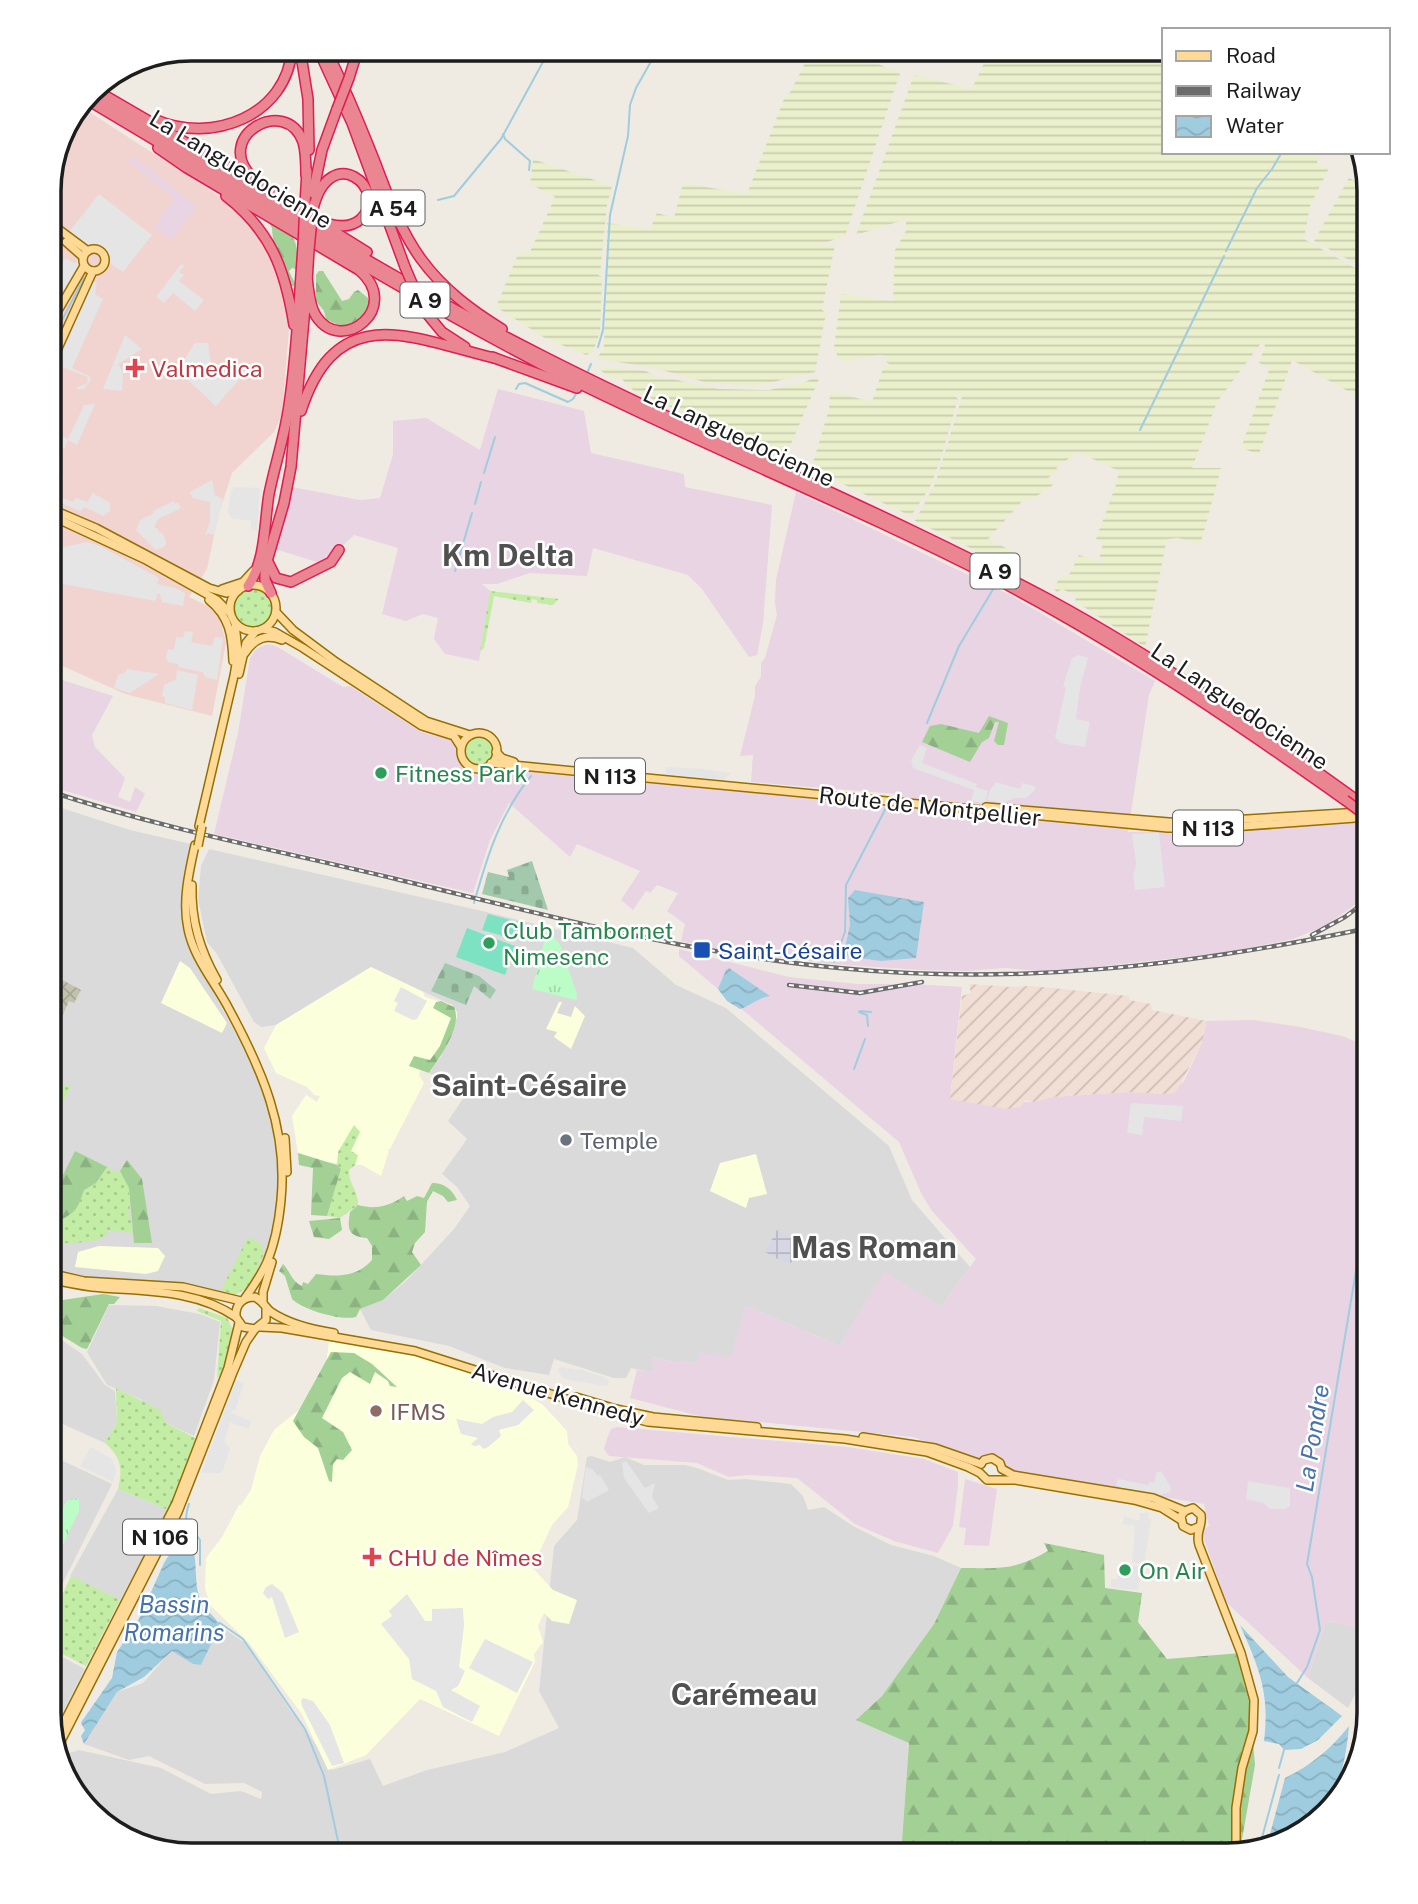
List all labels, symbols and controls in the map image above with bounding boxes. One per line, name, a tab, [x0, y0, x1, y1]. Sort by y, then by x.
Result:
legend	[1162, 28, 1390, 154]
text: Road	[1226, 43, 1276, 68]
text: Railway	[1226, 78, 1302, 103]
street label: La Languedocienne	[145, 104, 337, 234]
text: Water	[1226, 113, 1284, 138]
road number: A 54	[362, 190, 424, 226]
road number: A 9	[400, 282, 450, 318]
place label: Valmedica	[151, 355, 263, 382]
marker: Valmedica	[125, 358, 145, 378]
street label: La Languedocienne	[639, 380, 839, 492]
district label: Km Delta	[442, 537, 574, 573]
road number: A 9	[970, 554, 1020, 588]
street label: La Languedocienne	[1146, 637, 1334, 775]
road number: N 113	[575, 758, 645, 794]
place label: Fitness Park	[395, 760, 527, 787]
marker: Fitness Park	[373, 765, 389, 781]
street label: Route de Montpellier	[818, 781, 1042, 831]
road number: N 113	[1173, 810, 1243, 846]
place label: Club Tambornet Nimesenc	[503, 917, 673, 970]
marker: Club Tambornet Nimesenc	[481, 935, 497, 951]
place label: Saint-Césaire	[718, 937, 863, 964]
marker: Saint-Césaire	[692, 940, 712, 960]
district label: Saint-Césaire	[431, 1067, 627, 1103]
place label: Temple	[580, 1127, 658, 1154]
marker: Temple	[558, 1132, 574, 1148]
district label: Mas Roman	[791, 1229, 957, 1265]
street label: Avenue Kennedy	[469, 1356, 647, 1432]
water label: La Pondre	[1290, 1382, 1334, 1494]
place label: IFMS	[390, 1398, 446, 1425]
marker: IFMS	[368, 1403, 384, 1419]
road number: N 106	[123, 1520, 197, 1554]
place label: CHU de Nîmes	[388, 1544, 542, 1571]
marker: CHU de Nîmes	[362, 1547, 382, 1567]
place label: On Air	[1139, 1557, 1206, 1584]
marker: On Air	[1117, 1562, 1133, 1578]
water label: Bassin Romarins	[124, 1590, 225, 1646]
district label: Carémeau	[671, 1676, 817, 1712]

